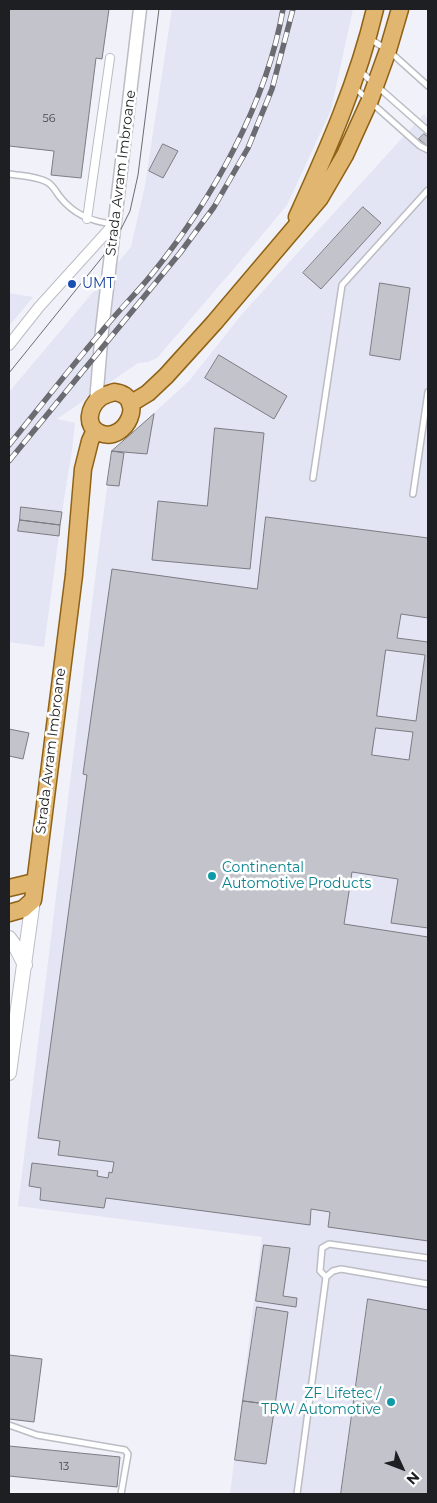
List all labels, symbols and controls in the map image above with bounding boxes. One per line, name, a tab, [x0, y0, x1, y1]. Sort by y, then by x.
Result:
street label: Strada Avram Imbroane	[102, 89, 140, 257]
house number: 56	[43, 112, 55, 126]
place label: UMT	[82, 276, 114, 292]
marker: UMT	[66, 278, 78, 290]
street label: Strada Avram Imbroane	[32, 667, 70, 835]
place label: Continental Automotive Products	[222, 860, 371, 892]
marker: Continental Automotive Products	[206, 870, 218, 882]
place label: ZF Lifetec / TRW Automotive	[261, 1386, 381, 1418]
marker: ZF Lifetec / TRW Automotive	[385, 1396, 397, 1408]
north arrow	[377, 1443, 427, 1493]
house number: 13	[59, 1460, 69, 1474]
text: N	[403, 1468, 423, 1489]

